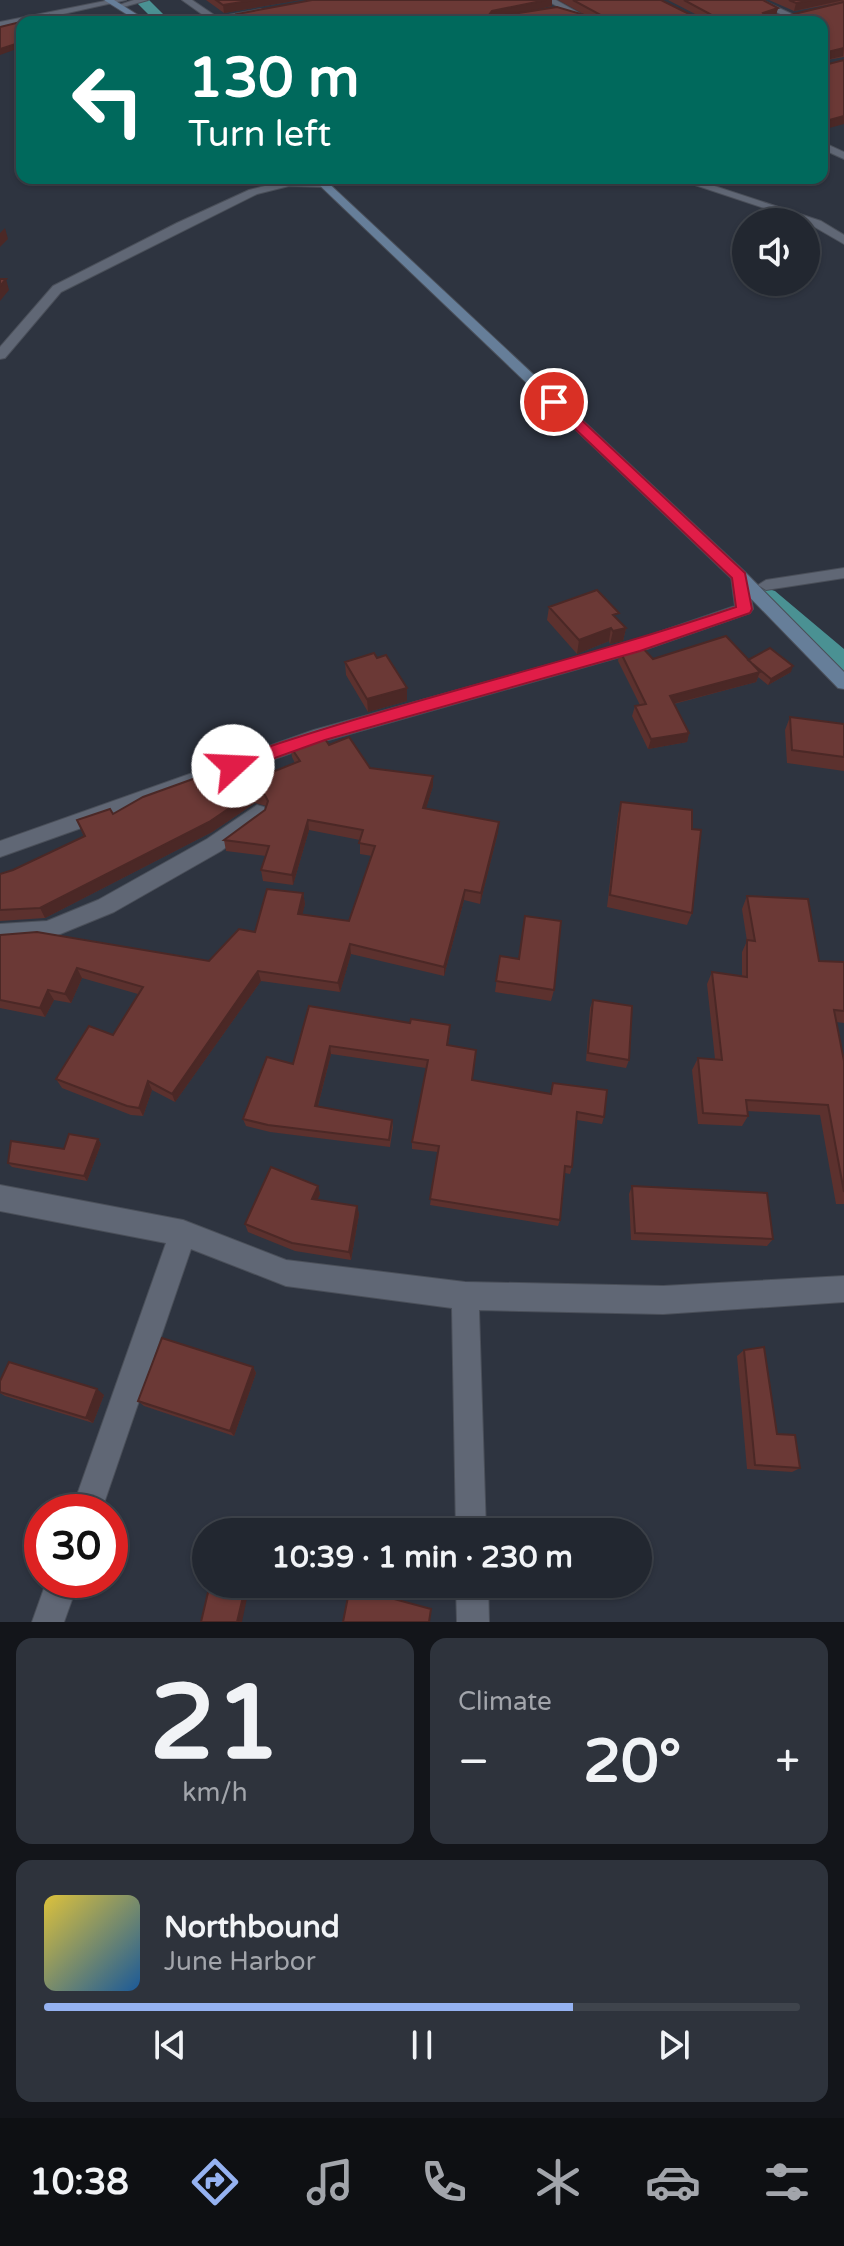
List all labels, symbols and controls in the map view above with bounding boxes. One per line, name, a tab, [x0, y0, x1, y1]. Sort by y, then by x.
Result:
text: 130 m	[188, 45, 359, 112]
icon: left	[56, 48, 160, 152]
text: Turn left	[188, 113, 331, 156]
map controls	[732, 208, 820, 296]
button: sound	[732, 208, 820, 296]
pin	[520, 368, 588, 436]
icon: arrive	[532, 380, 576, 424]
position arrow	[191, 724, 275, 808]
speed limit sign: 30	[24, 1494, 128, 1598]
text: 10:39 · 1 min · 230 m	[271, 1539, 573, 1576]
text: 21	[150, 1662, 280, 1787]
text: Climate	[458, 1686, 552, 1717]
text: 20°	[583, 1726, 681, 1798]
text: −	[458, 1736, 489, 1789]
text: +	[775, 1736, 800, 1789]
text: km/h	[182, 1777, 248, 1808]
text: Northbound	[164, 1909, 340, 1946]
text: June Harbor	[164, 1946, 316, 1977]
icon: previous	[148, 2023, 192, 2067]
icon: pause	[400, 2023, 444, 2067]
icon: next	[652, 2023, 696, 2067]
icon: directions	[187, 2154, 243, 2210]
icon: music	[302, 2154, 358, 2210]
icon: phone	[416, 2154, 472, 2210]
icon: climate	[530, 2154, 586, 2210]
icon: car	[645, 2154, 701, 2210]
icon: filters	[759, 2154, 815, 2210]
text: 10:38	[29, 2161, 129, 2204]

